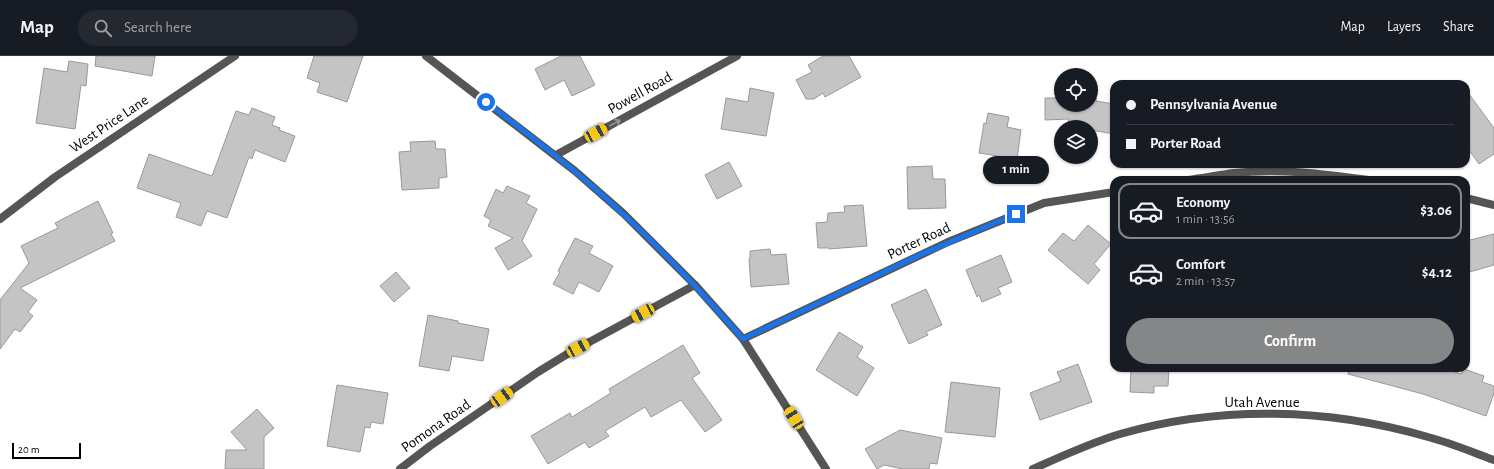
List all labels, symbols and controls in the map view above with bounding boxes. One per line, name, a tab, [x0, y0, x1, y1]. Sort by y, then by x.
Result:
search box	[78, 10, 358, 46]
icon: search	[92, 17, 114, 39]
text: Map	[20, 18, 54, 37]
text: Search here	[124, 20, 192, 35]
text: Map	[1340, 20, 1365, 34]
text: Layers	[1387, 20, 1421, 34]
text: Share	[1443, 20, 1474, 34]
map controls	[1054, 68, 1098, 164]
button: locate	[1054, 68, 1098, 112]
street label: Powell Road	[605, 69, 675, 117]
street label: West Price Lane	[67, 92, 151, 156]
route start	[477, 93, 495, 111]
text: Pennsylvania Avenue	[1150, 97, 1277, 112]
one-way arrow	[609, 119, 621, 126]
button: layers	[1054, 120, 1098, 164]
car	[583, 122, 609, 144]
text: Porter Road	[1150, 136, 1221, 151]
callout: 1 min	[983, 156, 1049, 184]
text: 1 min	[1002, 163, 1030, 176]
icon: car	[1128, 193, 1164, 229]
text: Economy	[1176, 195, 1230, 210]
text: $3.06	[1420, 203, 1452, 218]
route end	[1007, 205, 1025, 223]
text: 1 min · 13:56	[1176, 213, 1235, 226]
street label: Porter Road	[885, 220, 953, 262]
icon: car	[1128, 255, 1164, 291]
text: Comfort	[1176, 257, 1225, 272]
text: $4.12	[1422, 265, 1452, 280]
text: 2 min · 13:57	[1176, 275, 1235, 288]
car	[630, 302, 656, 324]
button: Confirm	[1126, 318, 1454, 364]
car	[565, 337, 591, 359]
car	[489, 385, 515, 409]
street label: Utah Avenue	[1224, 395, 1300, 410]
street label: Pomona Road	[399, 397, 473, 455]
car	[783, 405, 805, 431]
scale bar	[12, 441, 81, 460]
text: 20 m	[18, 444, 39, 455]

